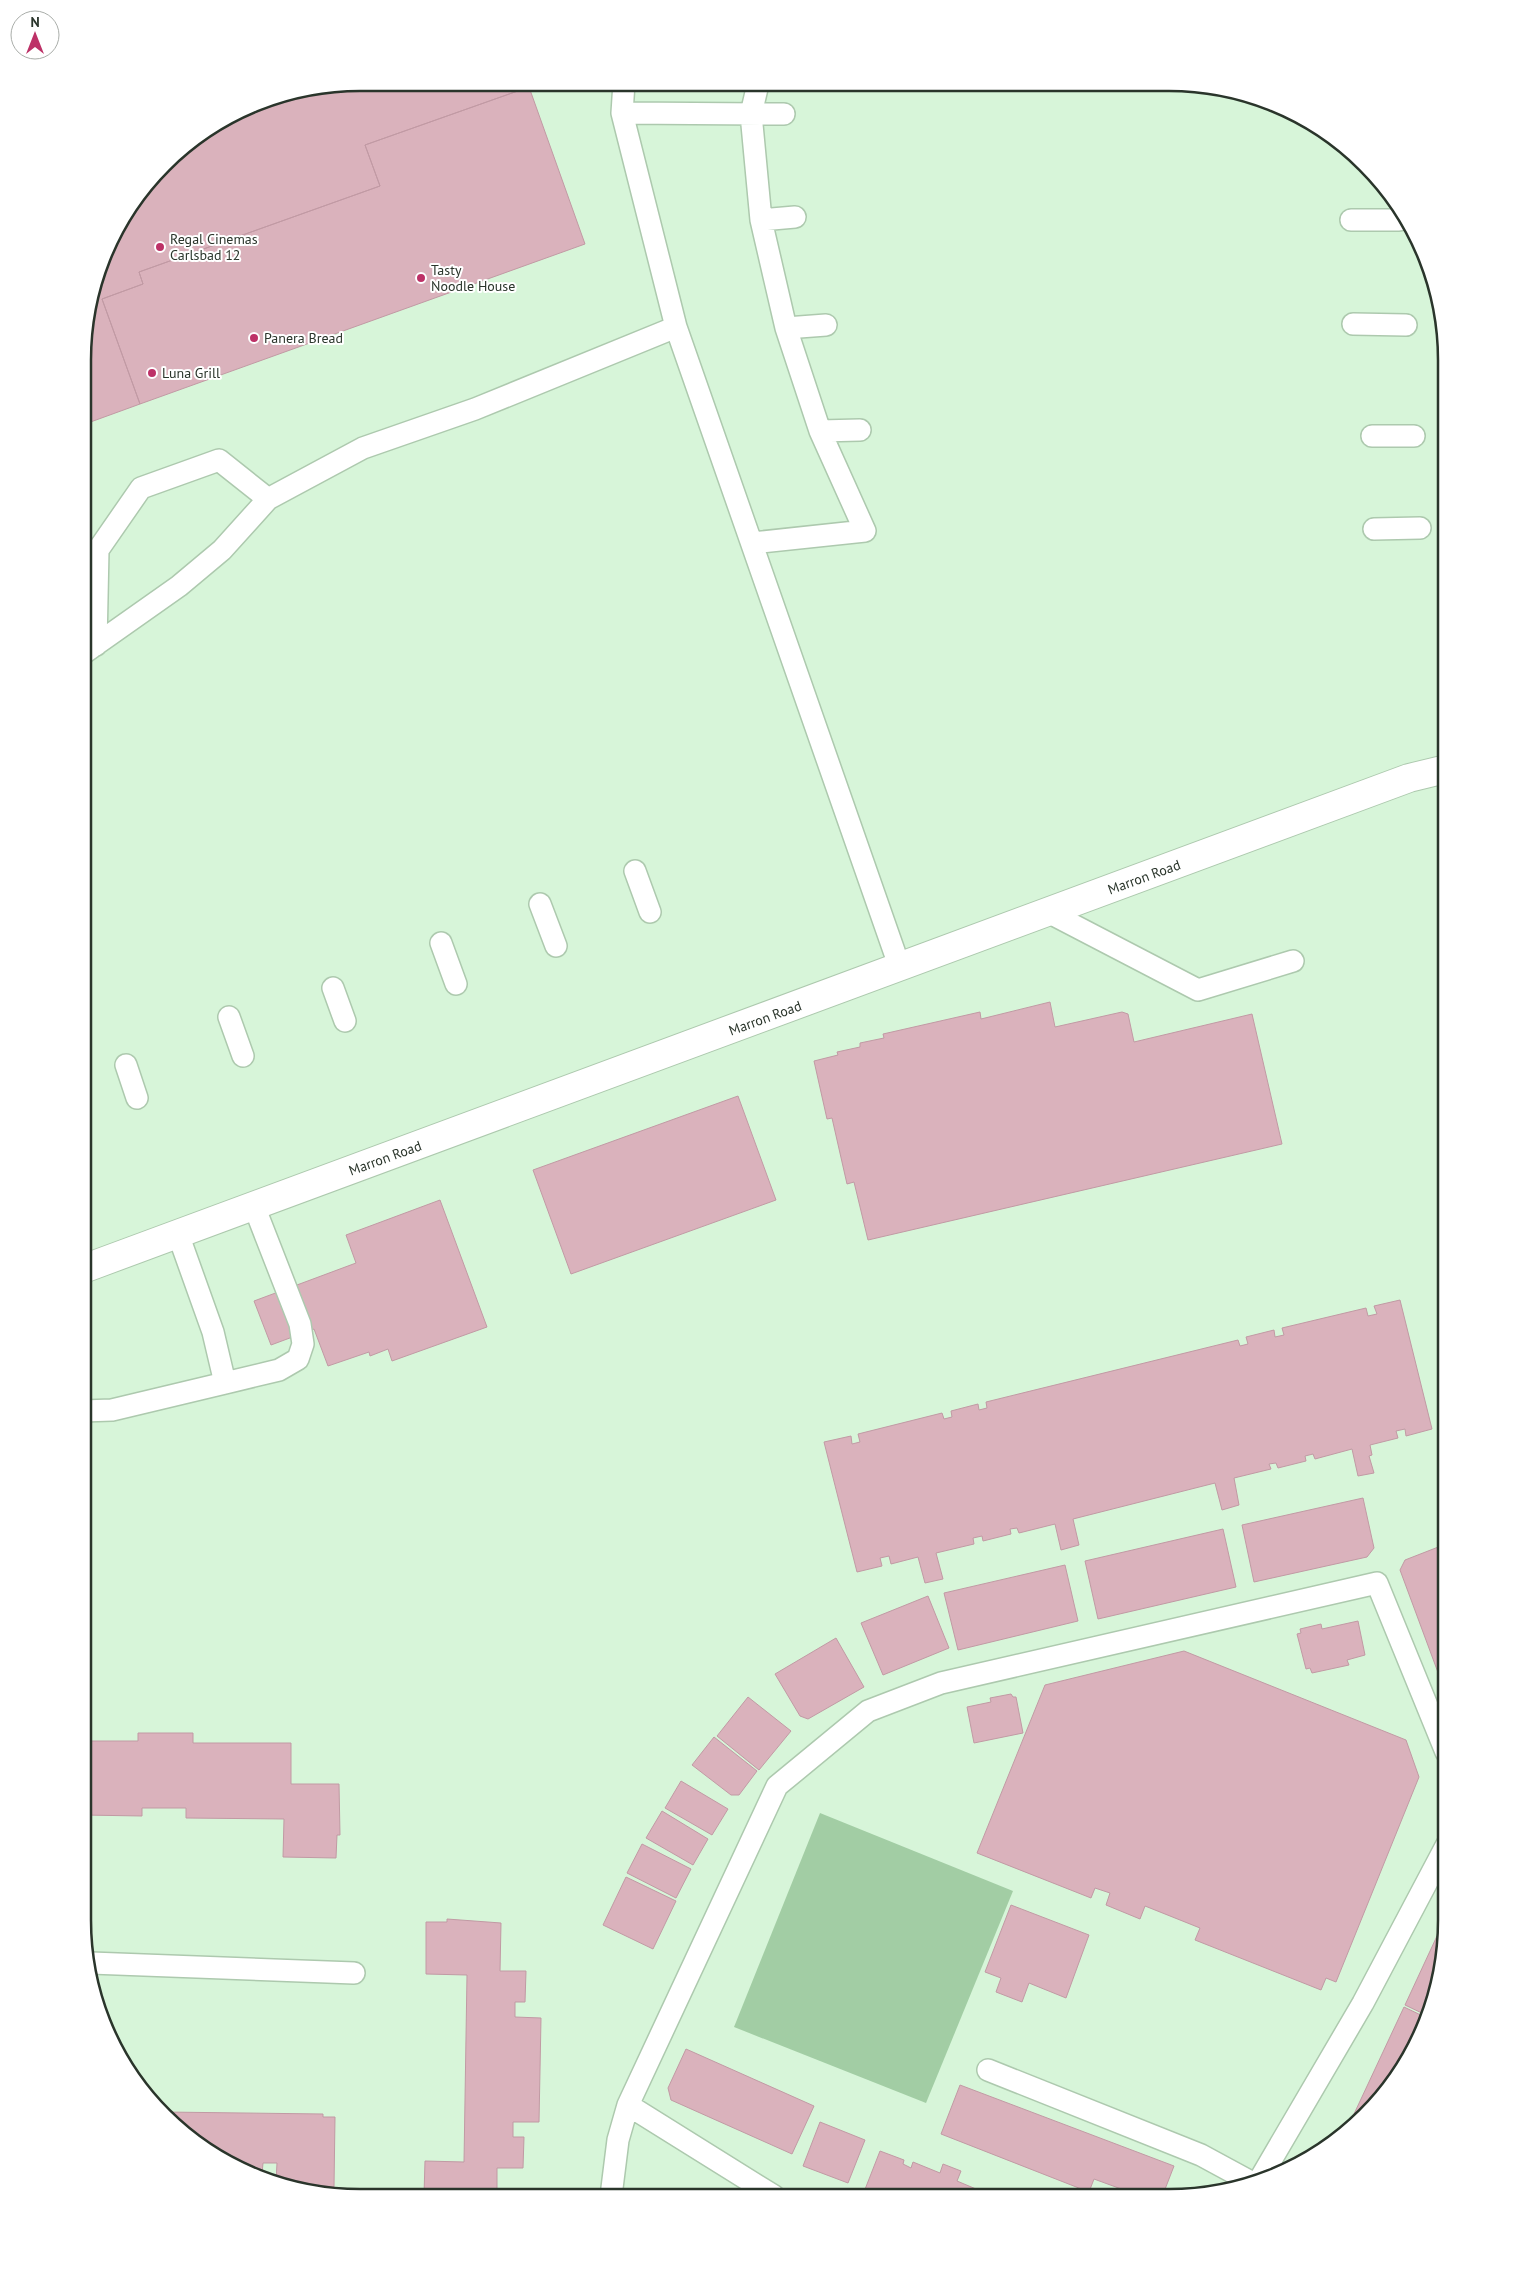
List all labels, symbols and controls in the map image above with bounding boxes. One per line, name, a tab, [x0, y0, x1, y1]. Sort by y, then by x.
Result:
north arrow	[10, 10, 60, 60]
text: N	[30, 13, 40, 31]
place label: Regal Cinemas Carlsbad 12	[170, 230, 258, 264]
marker: Regal Cinemas Carlsbad 12	[154, 241, 166, 253]
place label: Tasty Noodle House	[431, 261, 515, 295]
marker: Tasty Noodle House	[415, 272, 427, 284]
place label: Panera Bread	[264, 329, 343, 347]
marker: Panera Bread	[248, 332, 260, 344]
place label: Luna Grill	[162, 364, 220, 382]
marker: Luna Grill	[146, 367, 158, 379]
street label: Marron Road	[1105, 856, 1183, 898]
street label: Marron Road	[726, 997, 804, 1039]
street label: Marron Road	[346, 1137, 424, 1179]

